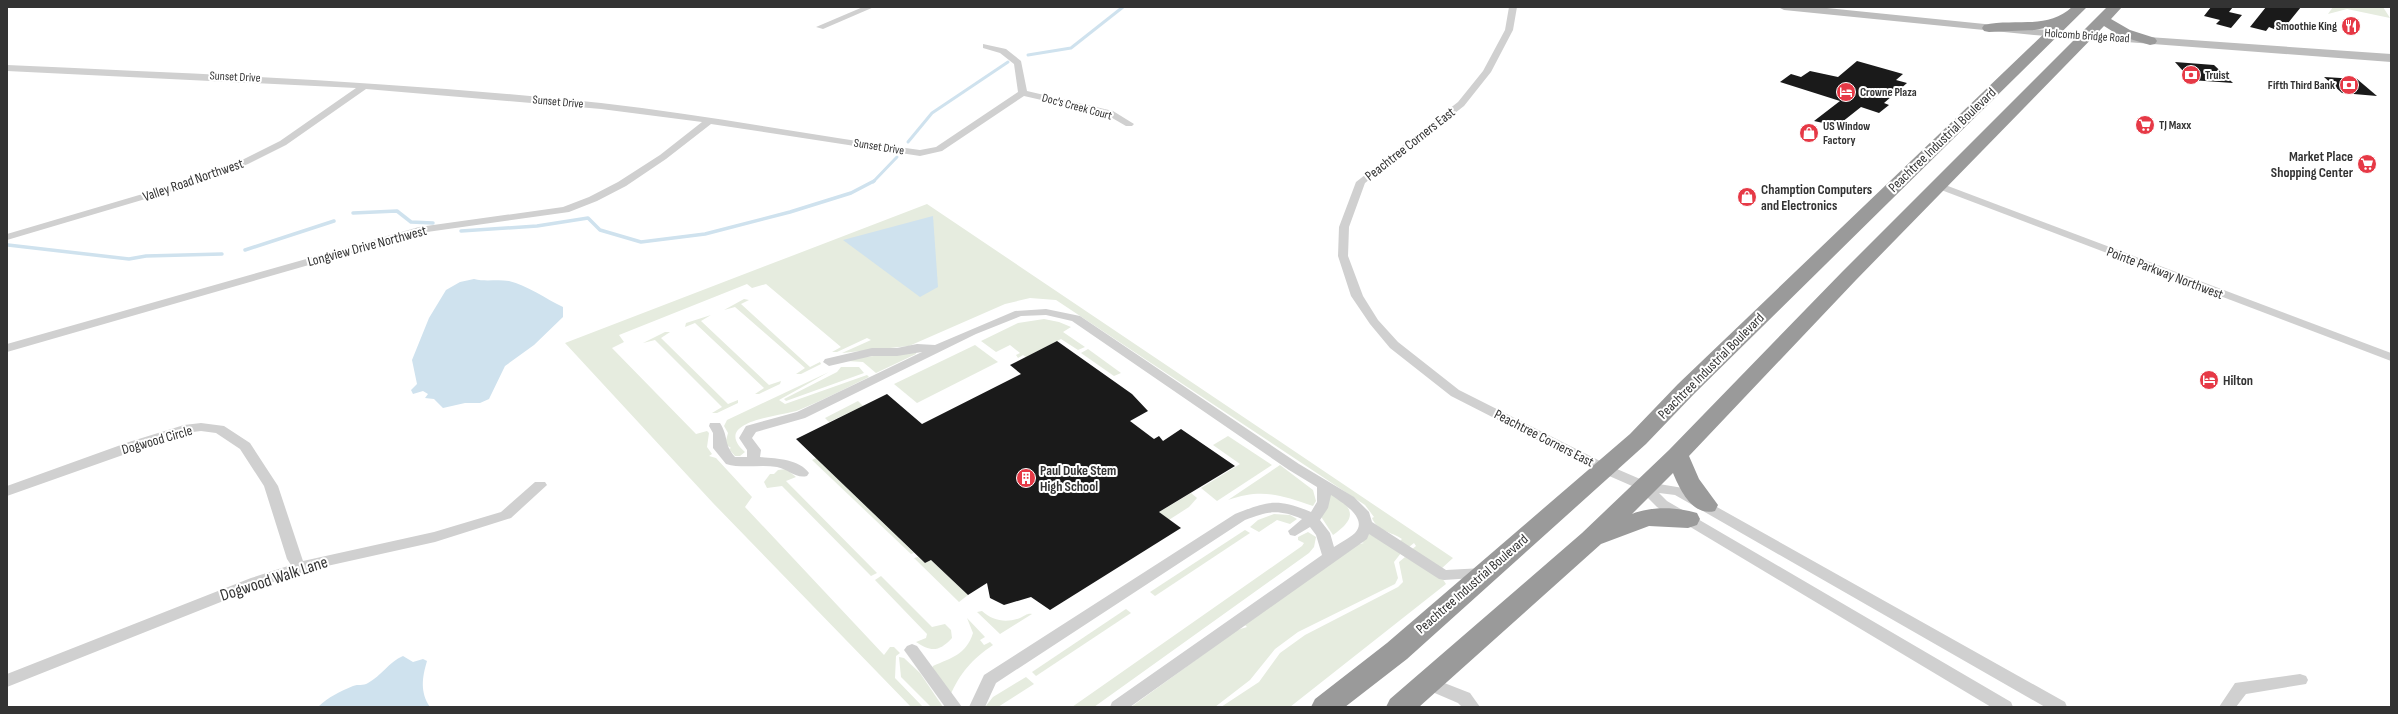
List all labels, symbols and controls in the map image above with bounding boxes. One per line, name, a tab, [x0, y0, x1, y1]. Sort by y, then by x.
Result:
restaurant icon: Smoothie King	[2340, 15, 2362, 37]
place label: Smoothie King	[2276, 19, 2337, 34]
street label: Holcomb Bridge Road	[2044, 26, 2130, 46]
bank icon: Truist	[2180, 64, 2202, 86]
street label: Sunset Drive	[209, 68, 261, 86]
place label: Truist	[2205, 68, 2230, 83]
bank icon: Fifth Third Bank	[2338, 74, 2360, 96]
place label: Fifth Third Bank	[2268, 78, 2335, 93]
hotel icon: Crowne Plaza	[1835, 81, 1857, 103]
street label: Peachtree Industrial Boulevard	[1885, 84, 1999, 196]
place label: Crowne Plaza	[1860, 85, 1917, 100]
street label: Doc's Creek Court	[1040, 90, 1114, 124]
street label: Sunset Drive	[532, 92, 584, 112]
street label: Peachtree Corners East	[1362, 104, 1458, 184]
supermarket icon: TJ Maxx	[2134, 114, 2156, 136]
place label: TJ Maxx	[2159, 118, 2191, 133]
place label: US Window Factory	[1823, 119, 1871, 148]
shop icon: US Window Factory	[1798, 122, 1820, 144]
street label: Sunset Drive	[853, 136, 905, 158]
place label: Market Place Shopping Center	[2271, 148, 2354, 181]
supermarket icon: Market Place Shopping Center	[2356, 153, 2378, 175]
street label: Valley Road Northwest	[140, 155, 246, 205]
place label: Chamption Computers and Electronics	[1761, 181, 1872, 214]
shop icon: Chamption Computers and Electronics	[1736, 186, 1758, 208]
street label: Longview Drive Northwest	[306, 222, 428, 270]
street label: Pointe Parkway Northwest	[2104, 243, 2226, 303]
street label: Peachtree Industrial Boulevard	[1654, 309, 1768, 423]
hotel icon: Hilton	[2198, 369, 2220, 391]
place label: Hilton	[2223, 372, 2253, 389]
street label: Peachtree Corners East	[1491, 406, 1597, 470]
street label: Dogwood Circle	[120, 422, 194, 458]
place label: Paul Duke Stem High School	[1040, 462, 1116, 495]
building icon: Paul Duke Stem High School	[1015, 467, 1037, 489]
street label: Peachtree Industrial Boulevard	[1412, 531, 1532, 637]
street label: Dogwood Walk Lane	[218, 552, 330, 606]

